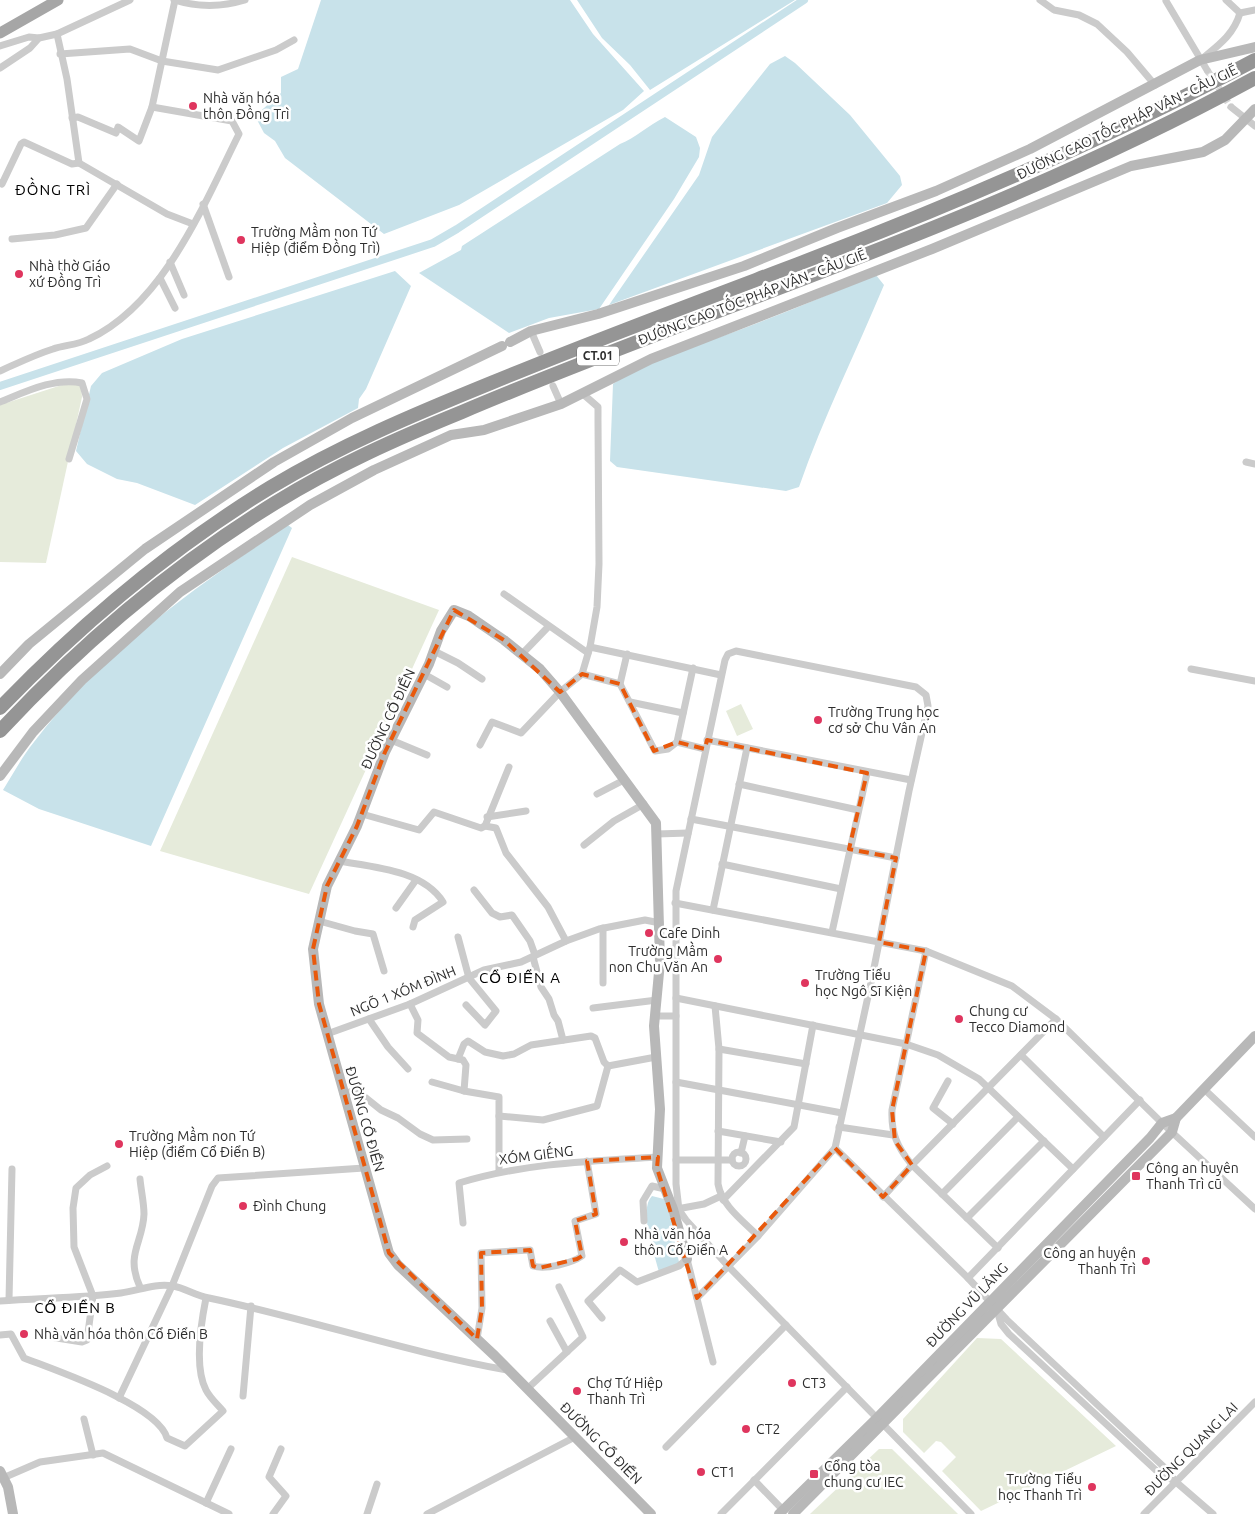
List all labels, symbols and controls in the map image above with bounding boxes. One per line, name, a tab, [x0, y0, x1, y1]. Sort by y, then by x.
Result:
street label: ĐƯỜNG CAO TỐC PHÁP VÂN - CẦU GIẼ	[1012, 57, 1240, 183]
place label: Nhà văn hóa thôn Đồng Trì	[203, 90, 289, 122]
marker: Nhà văn hóa thôn Đồng Trì	[187, 100, 199, 112]
district label: ĐỒNG TRÌ	[15, 177, 91, 198]
place label: Trường Mầm non Tứ Hiệp (điểm Đồng Trì)	[251, 222, 380, 256]
marker: Trường Mầm non Tứ Hiệp (điểm Đồng Trì)	[235, 234, 247, 246]
street label: ĐƯỜNG CAO TỐC PHÁP VÂN - CẦU GIẼ	[634, 242, 869, 348]
place label: Nhà thờ Giáo xứ Đồng Trì	[29, 258, 110, 290]
marker: Nhà thờ Giáo xứ Đồng Trì	[13, 268, 25, 280]
road number: CT.01	[577, 346, 619, 366]
street label: ĐƯỜNG CỔ ĐIỂN	[356, 666, 418, 772]
place label: Trường Trung học cơ sở Chu Vân An	[828, 704, 939, 736]
marker: Trường Trung học cơ sở Chu Vân An	[812, 714, 824, 726]
place label: Cafe Dinh	[659, 925, 720, 941]
marker: Cafe Dinh	[643, 927, 655, 939]
place label: Trường Mầm non Chu Văn An	[609, 941, 708, 975]
marker: Trường Mầm non Chu Văn An	[712, 953, 724, 965]
street label: NGÕ 1 XÓM ĐÌNH	[347, 961, 458, 1019]
place label: Trường Tiểu học Ngô Sĩ Kiện	[815, 967, 912, 999]
district label: CỔ ĐIỂN A	[479, 969, 561, 986]
marker: Trường Tiểu học Ngô Sĩ Kiện	[799, 977, 811, 989]
place label: Chung cư Tecco Diamond	[969, 1003, 1065, 1035]
marker: Chung cư Tecco Diamond	[953, 1013, 965, 1025]
street label: ĐƯỜNG CỔ ĐIỂN	[342, 1064, 389, 1174]
place label: Trường Mầm non Tứ Hiệp (điểm Cổ Điển B)	[129, 1126, 265, 1160]
marker: Trường Mầm non Tứ Hiệp (điểm Cổ Điển B)	[113, 1138, 125, 1150]
street label: XÓM GIẾNG	[497, 1138, 574, 1167]
place label: Công an huyên Thanh Trì cũ	[1146, 1160, 1239, 1192]
marker: Công an huyên Thanh Trì cũ	[1130, 1170, 1142, 1182]
place label: Đình Chung	[253, 1198, 326, 1214]
marker: Đình Chung	[237, 1200, 249, 1212]
place label: Nhà văn hóa thôn Cổ Điển A	[634, 1226, 728, 1258]
marker: Nhà văn hóa thôn Cổ Điển A	[618, 1236, 630, 1248]
place label: Công an huyện Thanh Trì	[1043, 1245, 1136, 1277]
marker: Công an huyện Thanh Trì	[1140, 1255, 1152, 1267]
street label: ĐƯỜNG VŨ LĂNG	[921, 1258, 1011, 1350]
district label: CỔ ĐIỂN B	[34, 1299, 116, 1316]
place label: Nhà văn hóa thôn Cổ Điển B	[34, 1326, 208, 1342]
marker: Nhà văn hóa thôn Cổ Điển B	[18, 1328, 30, 1340]
place label: Chợ Tứ Hiệp Thanh Trì	[587, 1375, 663, 1407]
place label: CT3	[802, 1375, 827, 1391]
marker: CT3	[786, 1377, 798, 1389]
marker: Chợ Tứ Hiệp Thanh Trì	[571, 1385, 583, 1397]
street label: ĐƯỜNG CỔ ĐIỂN	[557, 1398, 646, 1487]
street label: ĐƯỜNG QUANG LAI	[1140, 1398, 1241, 1499]
place label: CT2	[756, 1421, 781, 1437]
marker: CT2	[740, 1423, 752, 1435]
place label: Cổng tòa chung cư IEC	[824, 1458, 904, 1490]
place label: CT1	[711, 1464, 736, 1480]
marker: CT1	[695, 1466, 707, 1478]
marker: Cổng tòa chung cư IEC	[808, 1468, 820, 1480]
place label: Trường Tiểu học Thanh Trì	[998, 1471, 1082, 1503]
marker: Trường Tiểu học Thanh Trì	[1086, 1481, 1098, 1493]

